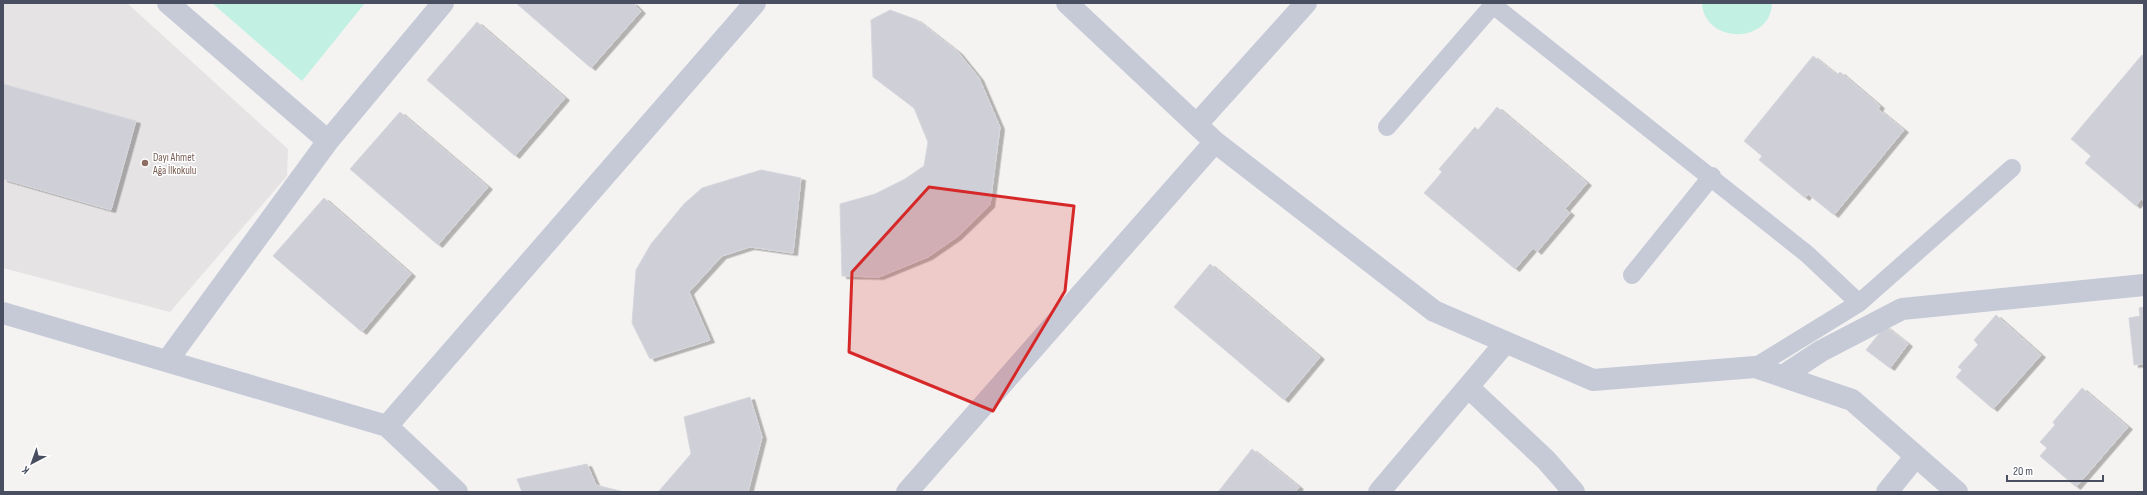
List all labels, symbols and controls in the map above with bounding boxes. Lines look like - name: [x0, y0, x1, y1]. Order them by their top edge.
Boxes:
- place label: Dayı Ahmet Ağa İlkokulu: [152, 151, 197, 177]
- marker: Dayı Ahmet Ağa İlkokulu: [140, 158, 150, 168]
- north arrow: [12, 443, 52, 483]
- scale bar: [2007, 457, 2103, 483]
- text: K: [19, 463, 32, 477]
- text: 20 m: [2013, 464, 2033, 479]

